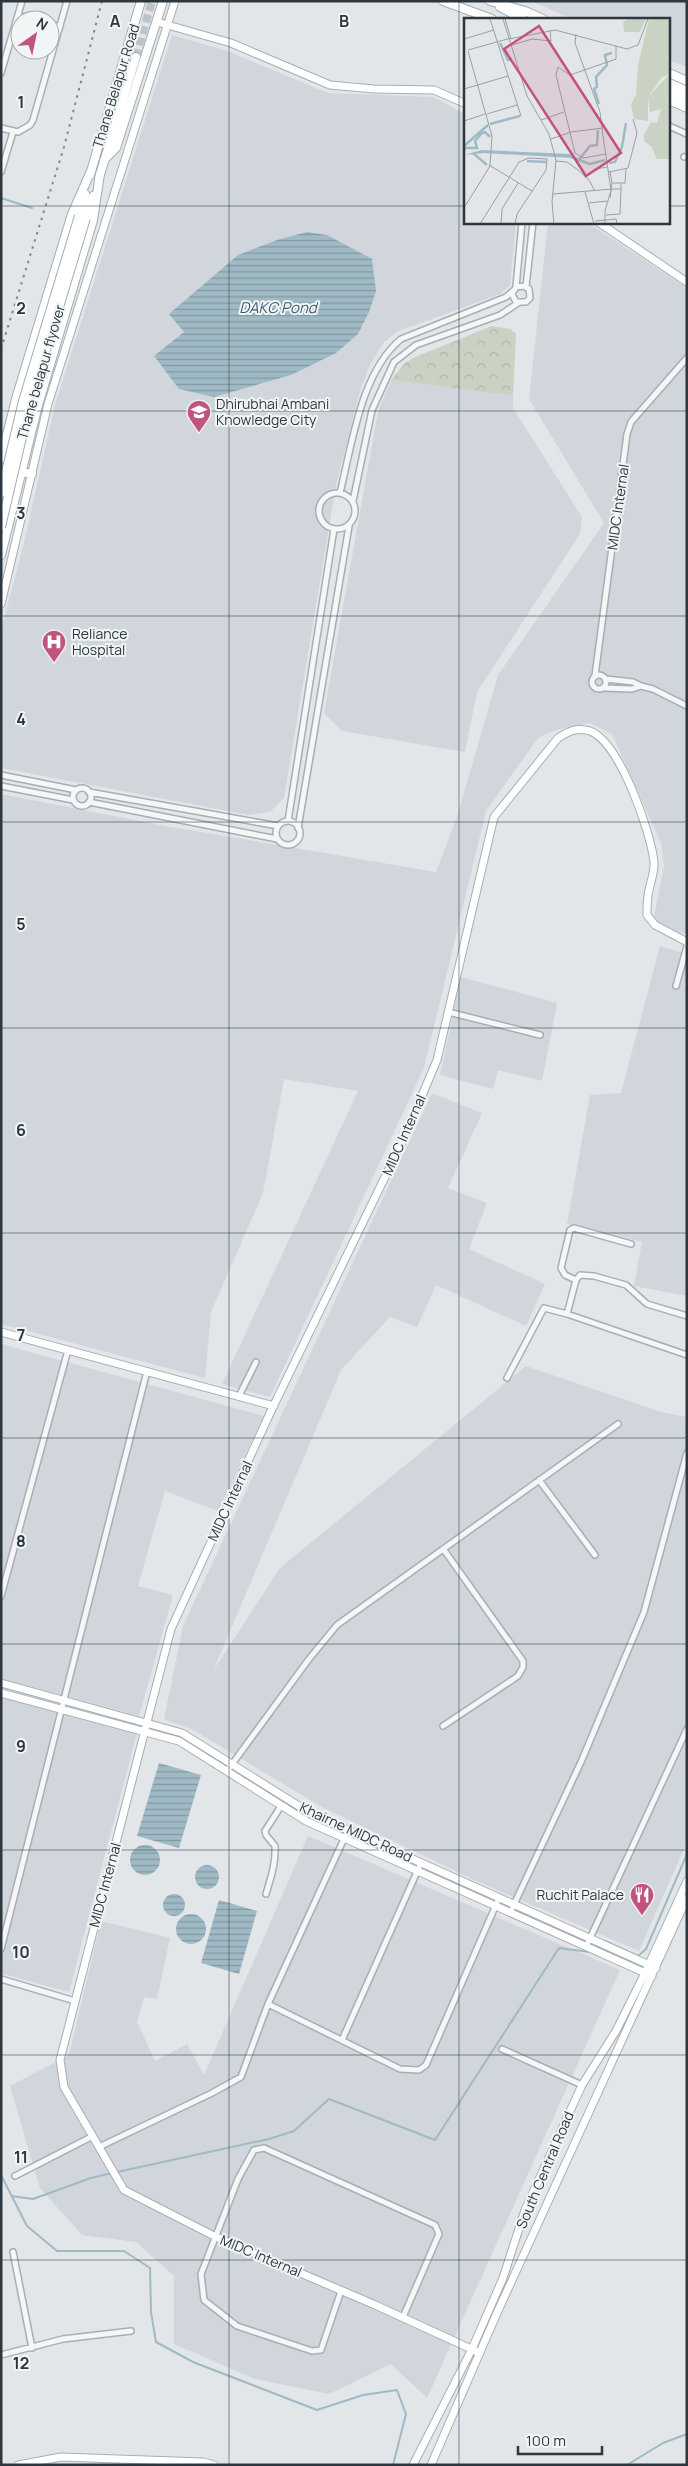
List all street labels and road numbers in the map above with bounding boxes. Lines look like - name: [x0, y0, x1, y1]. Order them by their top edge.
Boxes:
- street label: Thane Belapur Road: [88, 21, 143, 150]
- street label: Thane belapur flyover: [12, 302, 69, 442]
- street label: MIDC Internal: [602, 463, 633, 551]
- street label: MIDC Internal: [377, 1091, 430, 1178]
- street label: MIDC Internal: [203, 1457, 256, 1544]
- street label: Khairne MIDC Road: [297, 1797, 416, 1866]
- street label: MIDC Internal: [84, 1841, 125, 1929]
- street label: South Central Road: [511, 2108, 578, 2231]
- street label: MIDC Internal: [218, 2230, 305, 2281]

